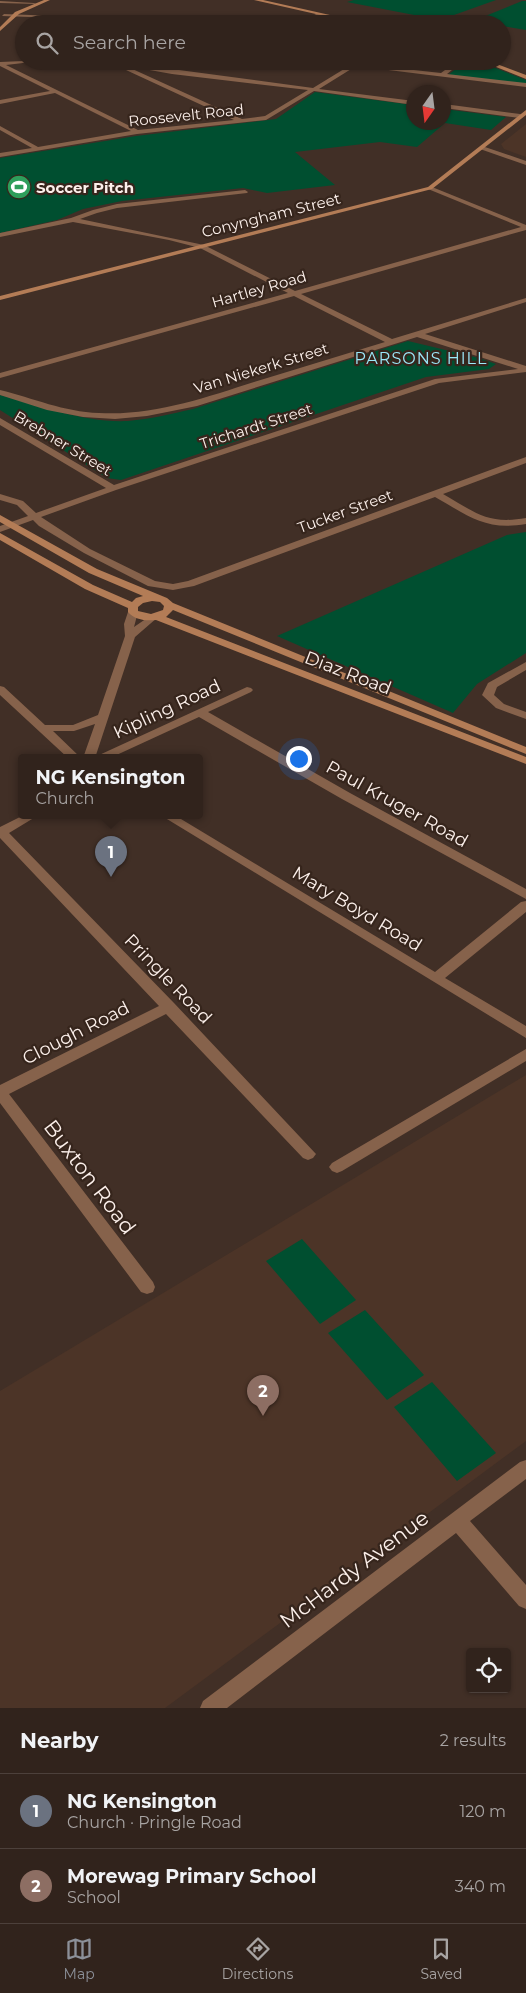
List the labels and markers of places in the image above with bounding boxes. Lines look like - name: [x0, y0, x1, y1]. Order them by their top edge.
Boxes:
- sports icon: Soccer Pitch: [6, 174, 32, 200]
- place label: Soccer Pitch: [36, 178, 134, 197]
- pin: 1: [95, 836, 127, 877]
- pin: 2: [247, 1375, 279, 1416]

